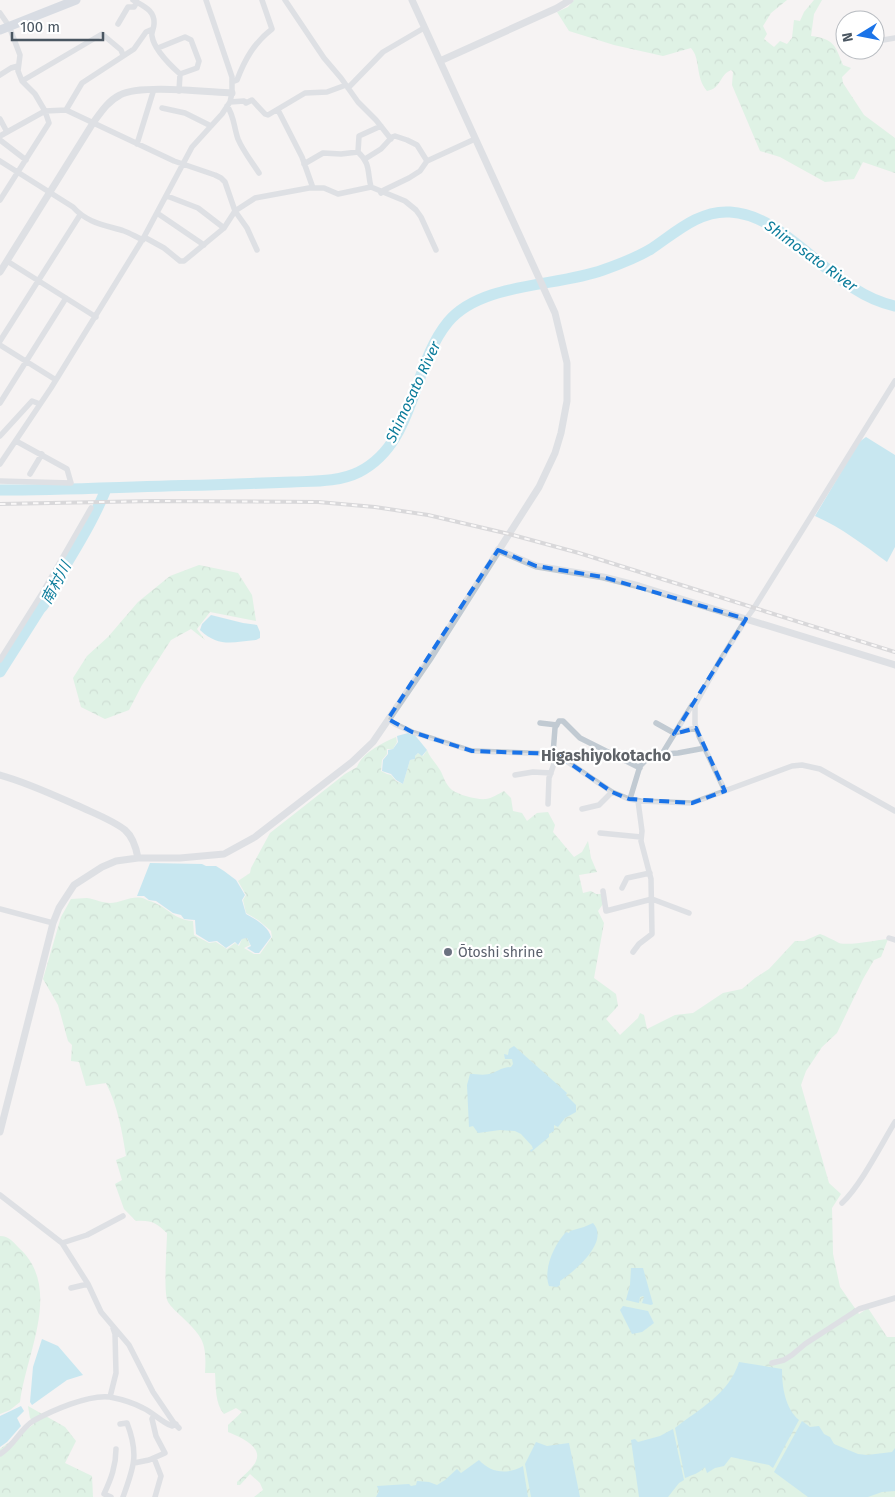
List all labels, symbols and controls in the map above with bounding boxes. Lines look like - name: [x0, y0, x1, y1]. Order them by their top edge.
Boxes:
- scale bar: [12, 10, 104, 42]
- north arrow: [835, 10, 885, 60]
- text: 100 m: [20, 18, 60, 36]
- text: N: [839, 31, 857, 43]
- water label: Shimosato River: [761, 216, 862, 296]
- water label: Shimosato River: [381, 338, 445, 446]
- water label: 南村川: [37, 557, 75, 607]
- district label: Higashiyokotacho: [541, 746, 671, 765]
- place label: Ōtoshi shrine: [458, 944, 543, 961]
- marker: Ōtoshi shrine: [442, 946, 454, 958]

